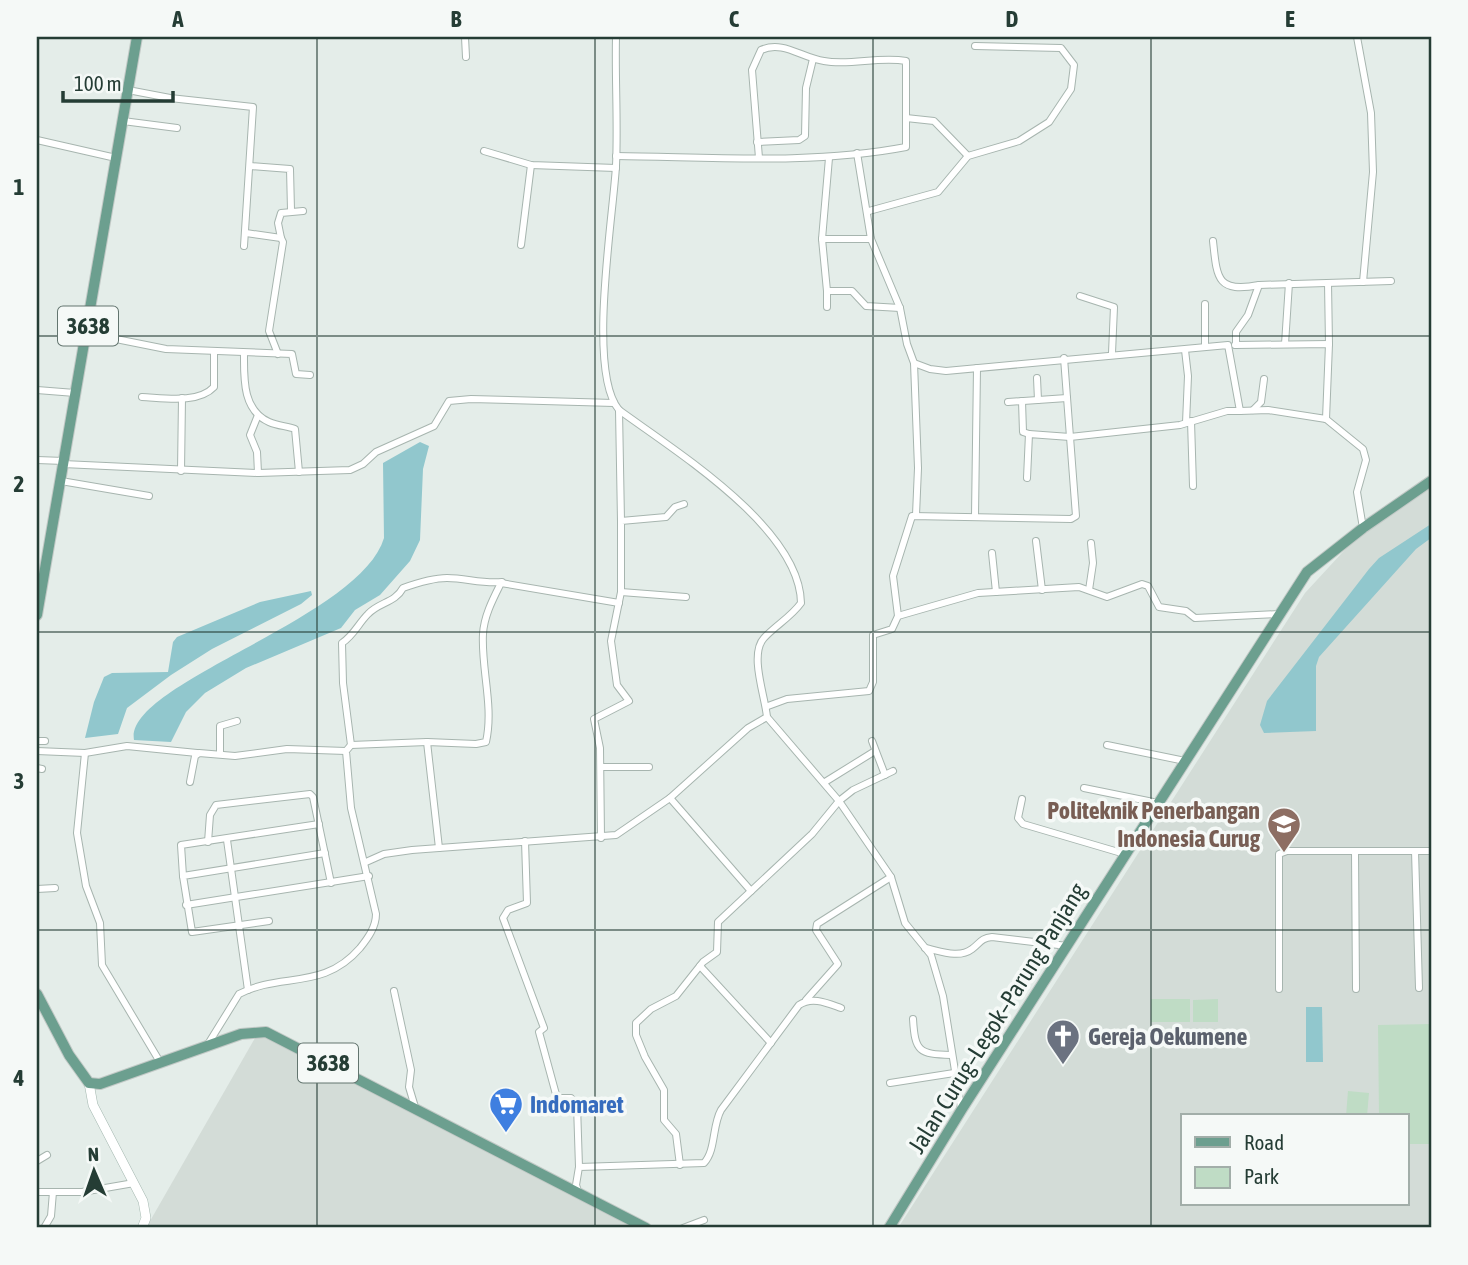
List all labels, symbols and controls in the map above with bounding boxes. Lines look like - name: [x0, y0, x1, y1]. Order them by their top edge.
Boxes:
- text: A: [171, 6, 184, 32]
- text: B: [451, 6, 462, 32]
- text: C: [729, 6, 740, 32]
- text: D: [1006, 6, 1019, 32]
- text: E: [1285, 6, 1295, 32]
- scale bar: [63, 60, 173, 104]
- text: 100 m: [74, 71, 122, 95]
- text: 1: [14, 174, 25, 200]
- road number: 3638: [58, 306, 118, 346]
- text: 2: [14, 471, 24, 497]
- text: 3: [14, 768, 24, 794]
- place label: Politeknik Penerbangan Indonesia Curug: [1047, 797, 1261, 852]
- school or university icon: Politeknik Penerbangan Indonesia Curug: [1265, 805, 1303, 854]
- street label: Jalan Curug–Legok–Parung Panjang: [903, 878, 1092, 1158]
- church icon: Gereja Oekumene: [1044, 1017, 1082, 1066]
- place label: Gereja Oekumene: [1088, 1023, 1247, 1050]
- road number: 3638: [298, 1044, 358, 1082]
- text: 4: [13, 1065, 25, 1091]
- supermarket icon: Indomaret: [487, 1085, 525, 1134]
- place label: Indomaret: [530, 1091, 624, 1118]
- legend: [1181, 1114, 1408, 1206]
- text: Road: [1244, 1130, 1284, 1154]
- north arrow: [60, 1136, 130, 1206]
- text: N: [87, 1143, 99, 1165]
- text: Park: [1244, 1164, 1279, 1188]

